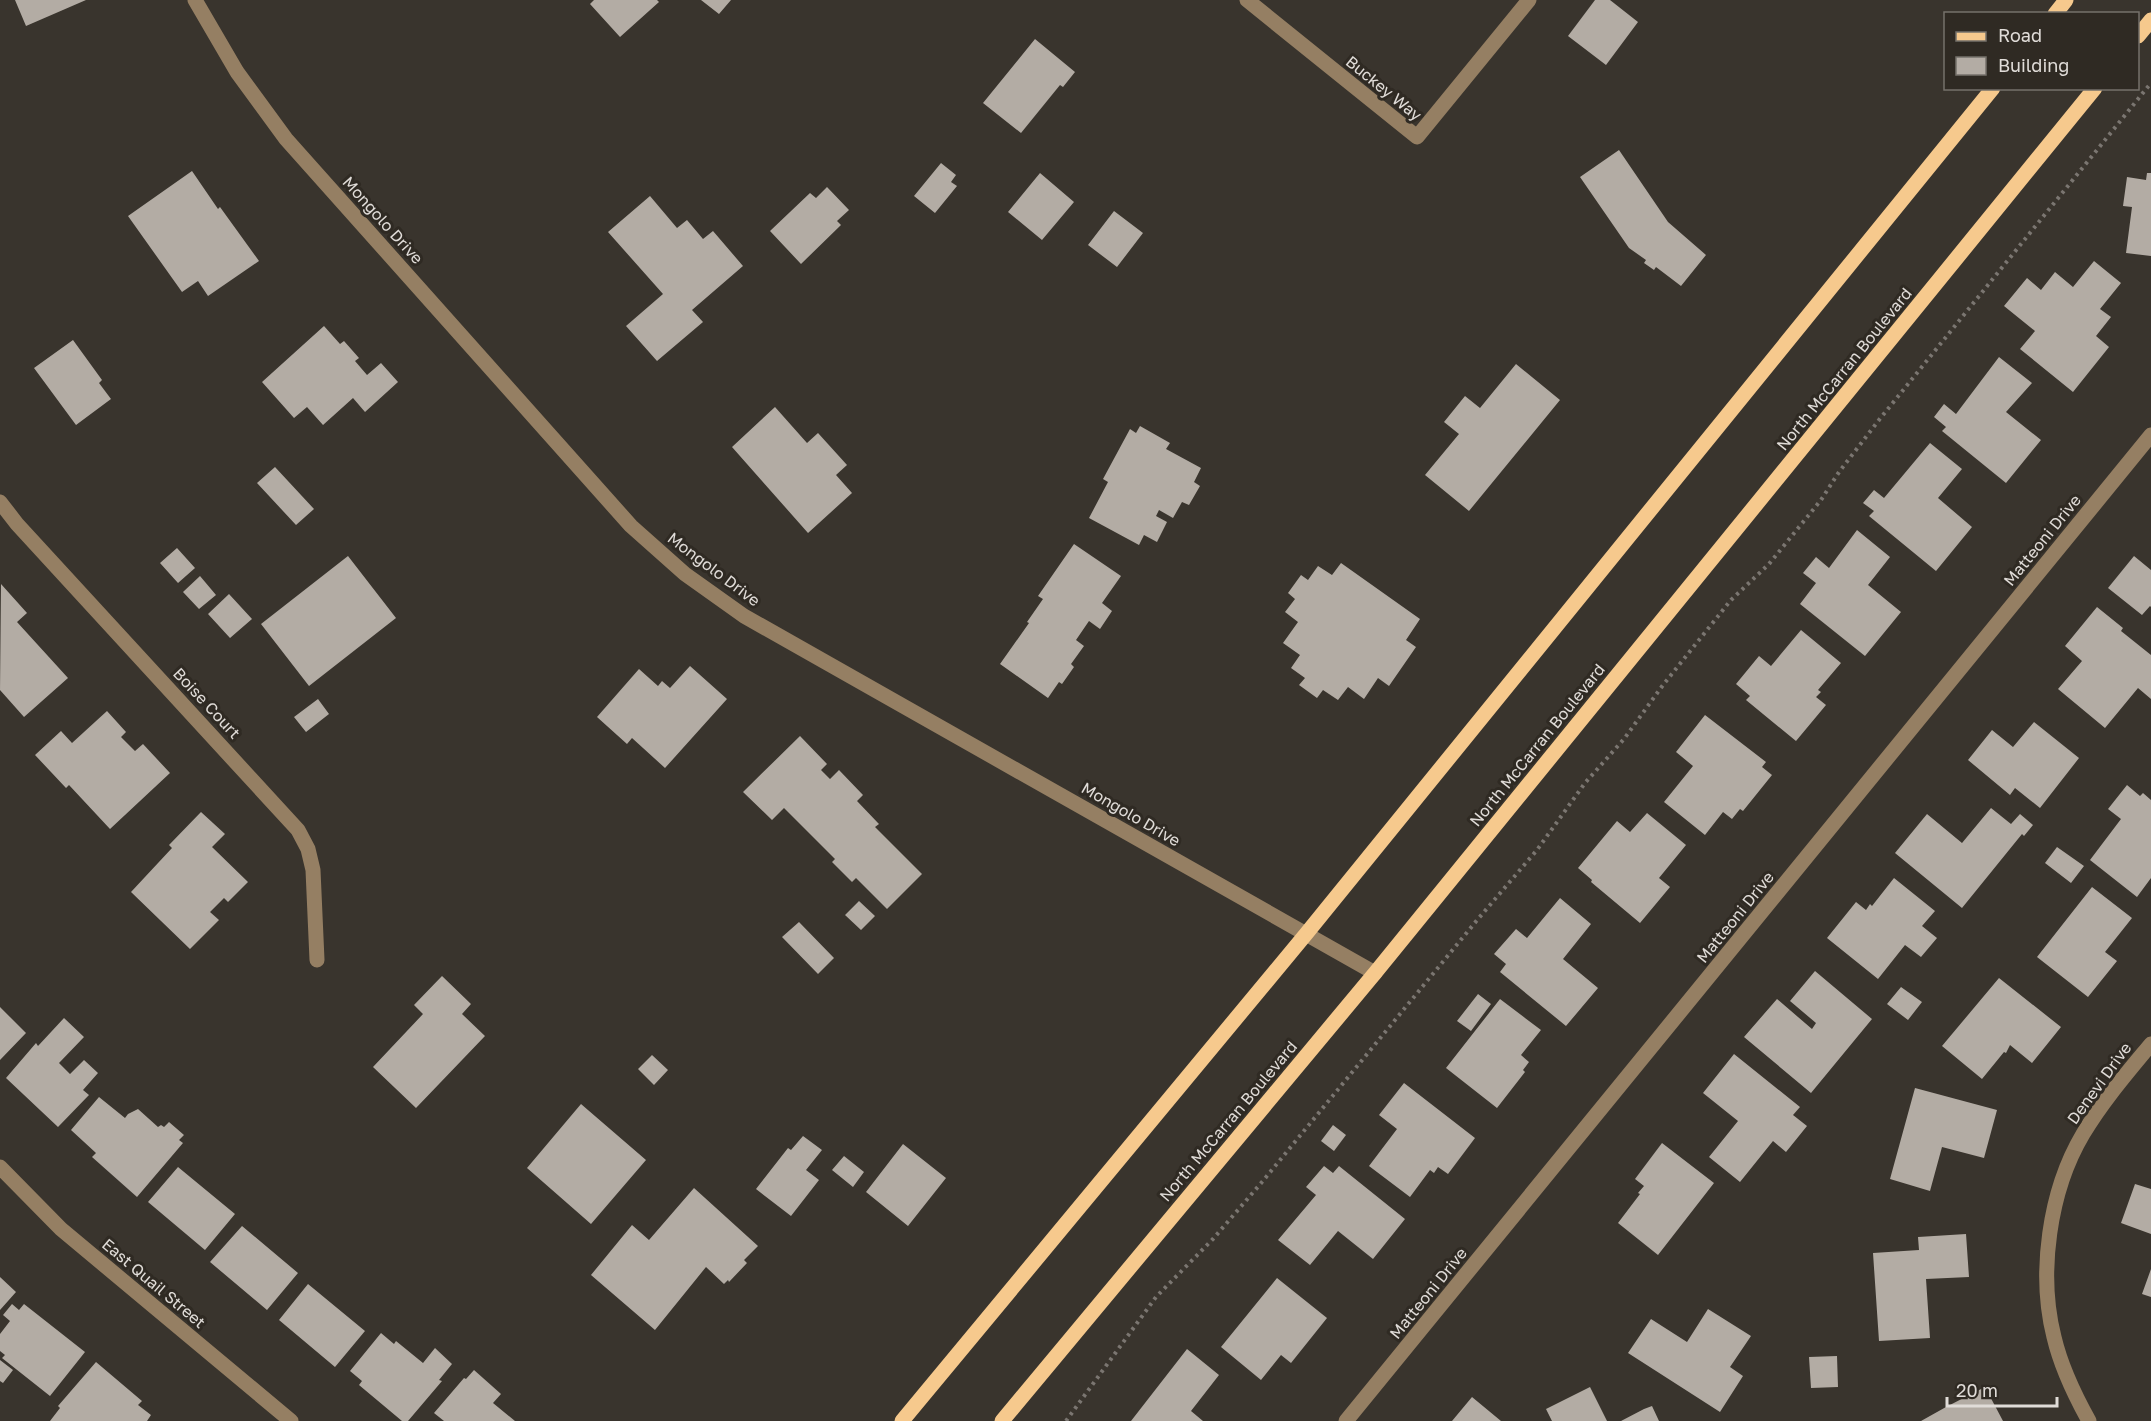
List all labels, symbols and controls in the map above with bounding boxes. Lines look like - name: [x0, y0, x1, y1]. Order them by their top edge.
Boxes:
- legend: [1944, 12, 2139, 90]
- text: Road: [1998, 24, 2042, 46]
- street label: Buckey Way: [1342, 51, 1426, 125]
- text: Building: [1998, 54, 2069, 76]
- street label: Mongolo Drive: [338, 172, 428, 268]
- street label: North McCarran Boulevard: [1772, 284, 1916, 454]
- street label: Matteoni Drive: [1999, 490, 2085, 590]
- street label: Mongolo Drive: [664, 528, 764, 610]
- street label: North McCarran Boulevard: [1465, 660, 1609, 830]
- street label: Boise Court: [169, 663, 245, 743]
- street label: Mongolo Drive: [1078, 778, 1184, 850]
- street label: Matteoni Drive: [1692, 867, 1778, 967]
- street label: North McCarran Boulevard: [1155, 1037, 1301, 1205]
- street label: Denevi Drive: [2063, 1038, 2135, 1128]
- street label: East Quail Street: [98, 1234, 210, 1332]
- street label: Matteoni Drive: [1385, 1243, 1471, 1343]
- scale bar: [1947, 1370, 2056, 1408]
- text: 20 m: [1956, 1379, 1998, 1401]

